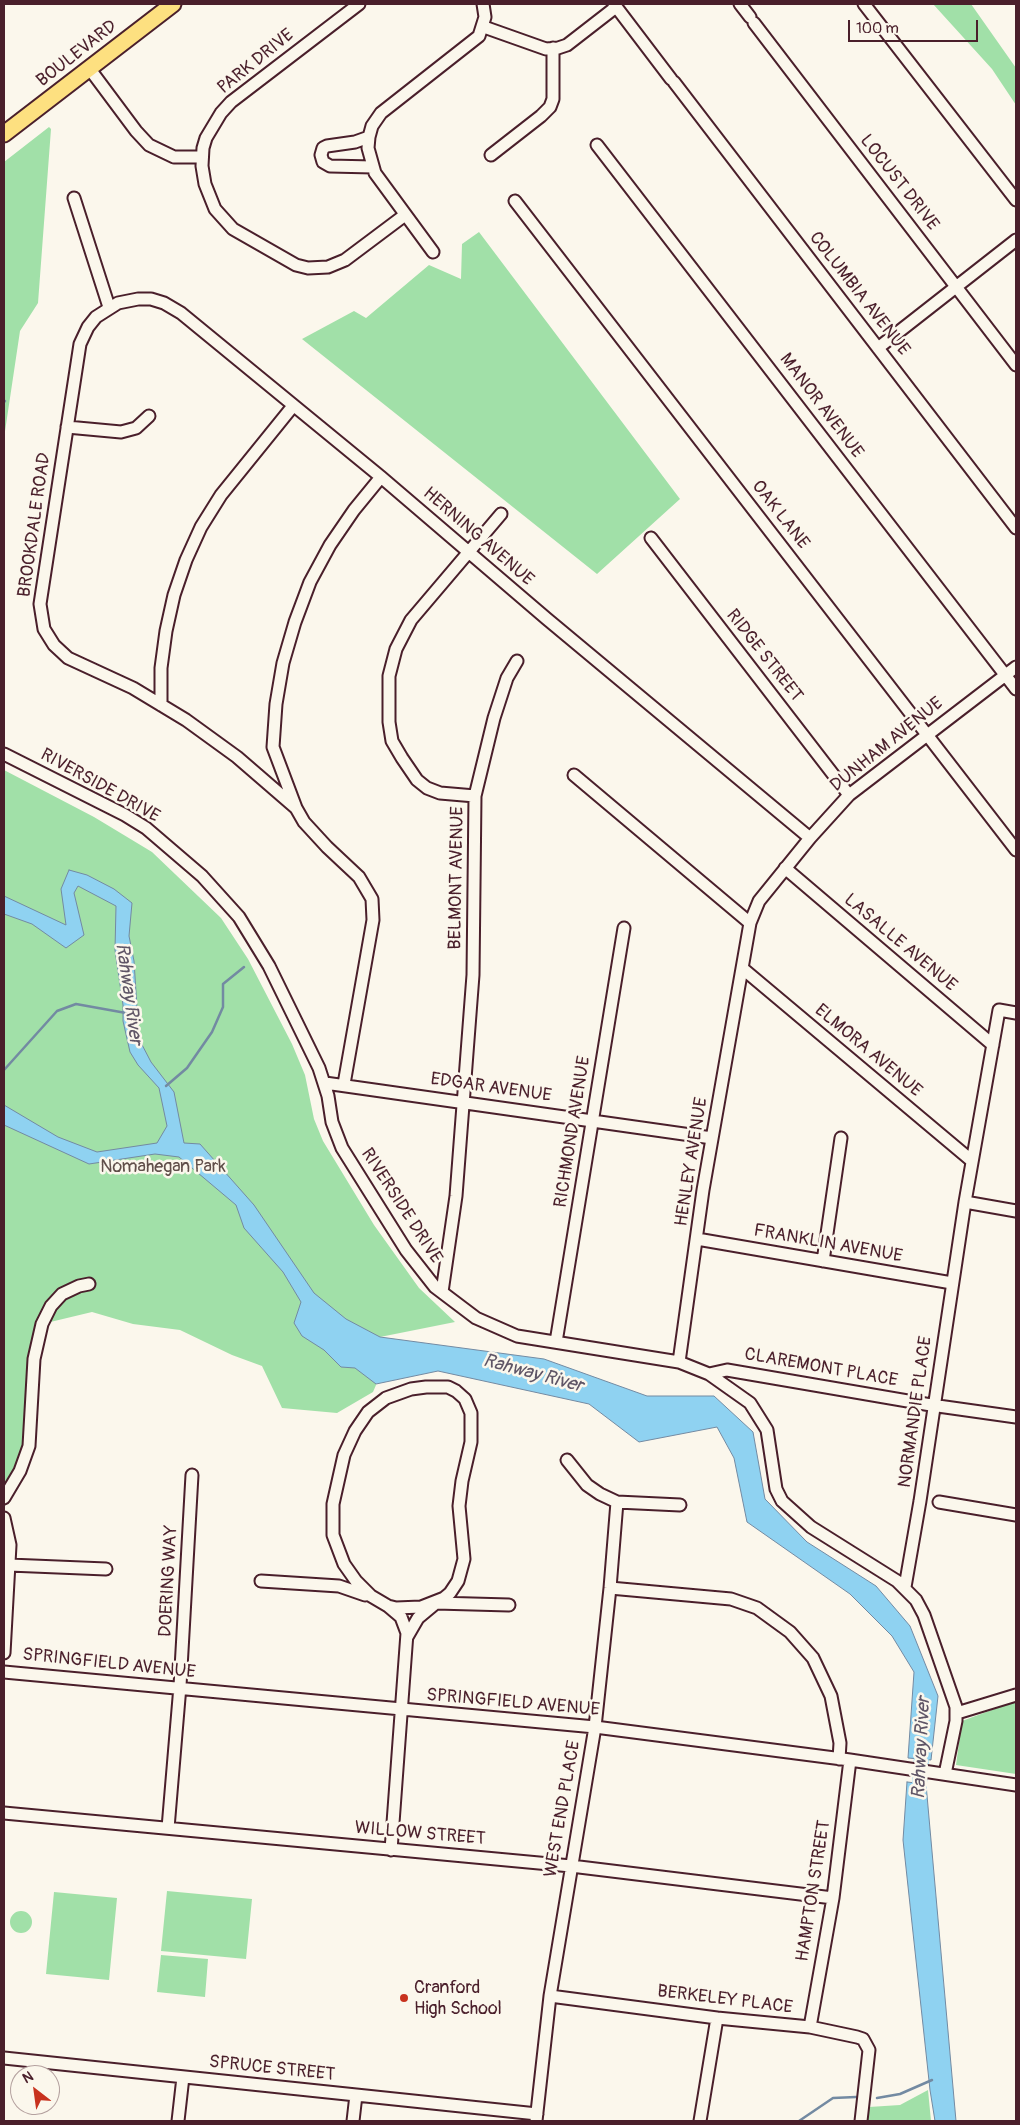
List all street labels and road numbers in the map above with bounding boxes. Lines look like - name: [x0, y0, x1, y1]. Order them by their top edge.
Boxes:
- street label: BOULEVARD: [33, 16, 121, 92]
- street label: PARK DRIVE: [214, 25, 298, 99]
- street label: LOCUST DRIVE: [855, 131, 943, 235]
- street label: COLUMBIA AVENUE: [804, 228, 914, 360]
- street label: MANOR AVENUE: [775, 349, 867, 463]
- street label: BROOKDALE ROAD: [14, 451, 56, 599]
- street label: OAK LANE: [746, 476, 814, 554]
- street label: HERNING AVENUE: [418, 483, 538, 591]
- street label: RIDGE STREET: [721, 605, 807, 707]
- street label: DUNHAM AVENUE: [826, 693, 948, 797]
- street label: RIVERSIDE DRIVE: [37, 744, 163, 828]
- street label: BELMONT AVENUE: [445, 806, 469, 950]
- street label: LASALLE AVENUE: [839, 889, 961, 997]
- street label: ELMORA AVENUE: [810, 1000, 926, 1102]
- street label: RICHMOND AVENUE: [550, 1055, 596, 1209]
- street label: EDGAR AVENUE: [429, 1069, 553, 1107]
- street label: HENLEY AVENUE: [671, 1096, 713, 1228]
- street label: RIVERSIDE DRIVE: [356, 1144, 446, 1268]
- street label: FRANKLIN AVENUE: [752, 1220, 904, 1268]
- street label: NORMANDIE PLACE: [895, 1335, 937, 1489]
- street label: CLAREMONT PLACE: [743, 1344, 899, 1392]
- street label: DOERING WAY: [155, 1525, 183, 1637]
- street label: SPRINGFIELD AVENUE: [21, 1644, 197, 1684]
- street label: SPRINGFIELD AVENUE: [425, 1685, 601, 1721]
- street label: WEST END PLACE: [540, 1739, 586, 1879]
- street label: WILLOW STREET: [354, 1818, 486, 1850]
- street label: HAMPTON STREET: [792, 1819, 836, 1963]
- street label: BERKELEY PLACE: [656, 1981, 794, 2019]
- street label: SPRUCE STREET: [208, 2052, 336, 2086]

